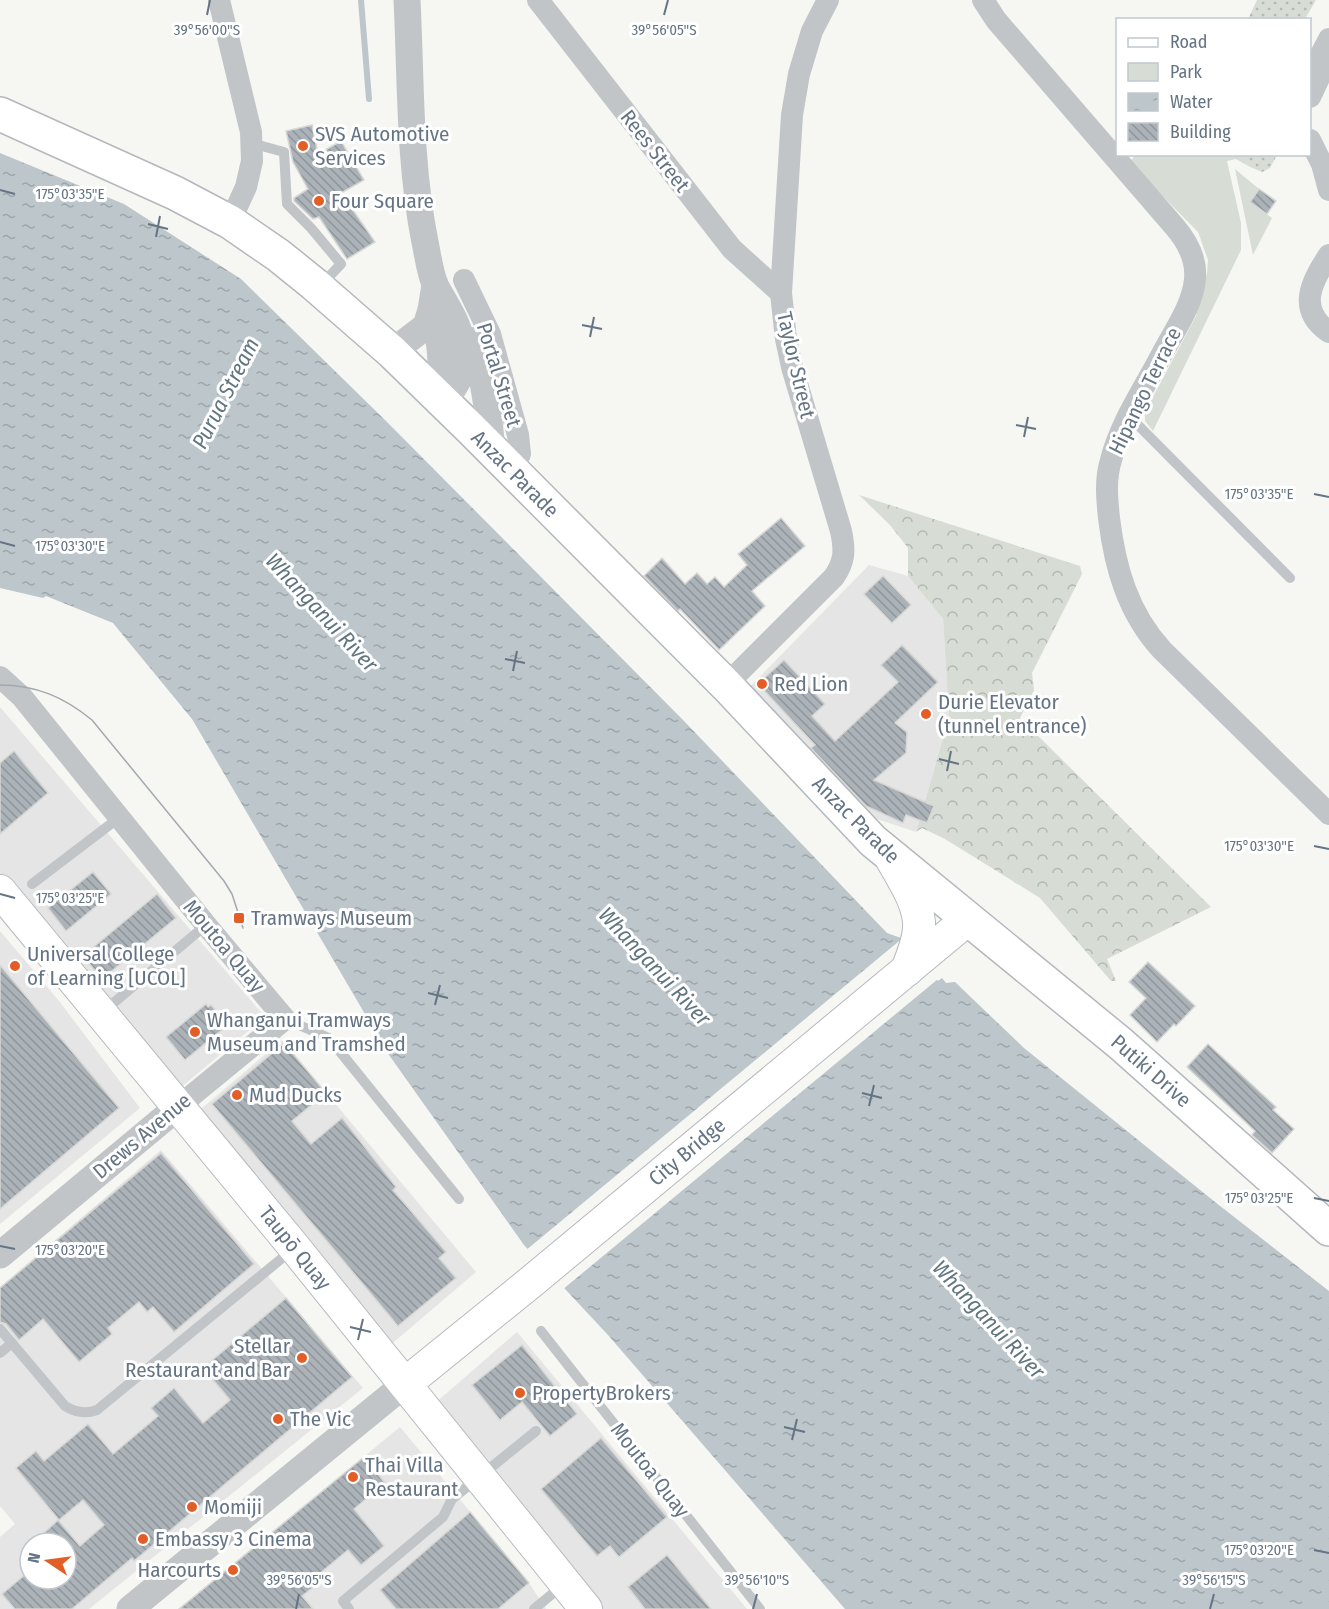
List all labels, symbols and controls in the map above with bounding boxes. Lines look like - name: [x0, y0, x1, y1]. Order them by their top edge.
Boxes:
- legend: [1116, 18, 1311, 156]
- text: 39°56'00"S: [174, 21, 240, 39]
- text: 39°56'05"S: [631, 21, 697, 39]
- text: Road: [1170, 31, 1207, 53]
- text: Park: [1170, 61, 1203, 83]
- text: Water: [1170, 91, 1213, 113]
- street label: Rees Street: [615, 105, 695, 197]
- place label: SVS Automotive Services: [315, 121, 449, 171]
- text: Building: [1170, 121, 1231, 143]
- marker: SVS Automotive Services: [296, 139, 310, 153]
- text: 175°03'35"E: [36, 185, 104, 203]
- place label: Four Square: [331, 188, 434, 214]
- marker: Four Square: [312, 194, 326, 208]
- street label: Taylor Street: [771, 309, 821, 421]
- street label: Portal Street: [471, 320, 527, 430]
- street label: Hipango Terrace: [1103, 323, 1187, 459]
- water label: Purua Stream: [186, 333, 265, 453]
- street label: Anzac Parade: [466, 425, 564, 523]
- text: 175°03'35"E: [1225, 485, 1293, 503]
- text: 175°03'30"E: [35, 537, 105, 555]
- water label: Whanganui River: [260, 547, 384, 678]
- place label: Red Lion: [774, 671, 848, 697]
- marker: Red Lion: [755, 677, 769, 691]
- place label: Durie Elevator (tunnel entrance): [938, 689, 1087, 739]
- marker: Durie Elevator (tunnel entrance): [919, 707, 933, 721]
- street label: Anzac Parade: [807, 771, 905, 869]
- text: 175°03'30"E: [1224, 837, 1294, 855]
- text: 175°03'25"E: [36, 889, 104, 907]
- street label: Moutoa Quay: [178, 894, 271, 998]
- water label: Whanganui River: [593, 901, 717, 1032]
- place label: Tramways Museum: [251, 905, 412, 931]
- marker: Tramways Museum: [232, 911, 246, 925]
- place label: Universal College of Learning [UCOL]: [27, 941, 186, 991]
- marker: Universal College of Learning [UCOL]: [8, 959, 22, 973]
- place label: Whanganui Tramways Museum and Tramshed: [207, 1007, 406, 1057]
- marker: Whanganui Tramways Museum and Tramshed: [188, 1025, 202, 1039]
- street label: Putiki Drive: [1105, 1029, 1197, 1113]
- place label: Mud Ducks: [249, 1082, 342, 1108]
- street label: Drews Avenue: [88, 1087, 196, 1185]
- marker: Mud Ducks: [230, 1088, 244, 1102]
- street label: City Bridge: [643, 1112, 731, 1192]
- text: 175°03'25"E: [1225, 1189, 1293, 1207]
- street label: Taupō Quay: [253, 1201, 337, 1296]
- text: 175°03'20"E: [35, 1241, 105, 1259]
- water label: Whanganui River: [927, 1254, 1051, 1385]
- place label: Stellar Restaurant and Bar: [125, 1333, 291, 1383]
- marker: Stellar Restaurant and Bar: [295, 1351, 309, 1365]
- place label: PropertyBrokers: [532, 1380, 671, 1406]
- marker: PropertyBrokers: [513, 1386, 527, 1400]
- place label: The Vic: [290, 1406, 351, 1432]
- marker: The Vic: [271, 1412, 285, 1426]
- street label: Moutoa Quay: [605, 1417, 695, 1523]
- place label: Thai Villa Restaurant: [365, 1452, 458, 1502]
- marker: Thai Villa Restaurant: [346, 1470, 360, 1484]
- place label: Momiji: [204, 1494, 262, 1520]
- marker: Momiji: [185, 1500, 199, 1514]
- place label: Embassy 3 Cinema: [155, 1526, 312, 1552]
- north arrow: [18, 1531, 78, 1591]
- marker: Embassy 3 Cinema: [136, 1532, 150, 1546]
- text: 175°03'20"E: [1224, 1541, 1294, 1559]
- text: N: [24, 1551, 44, 1565]
- place label: Harcourts: [137, 1557, 221, 1583]
- marker: Harcourts: [226, 1563, 240, 1577]
- text: 39°56'05"S: [266, 1571, 332, 1589]
- text: 39°56'10"S: [725, 1571, 789, 1589]
- text: 39°56'15"S: [1182, 1571, 1246, 1589]

